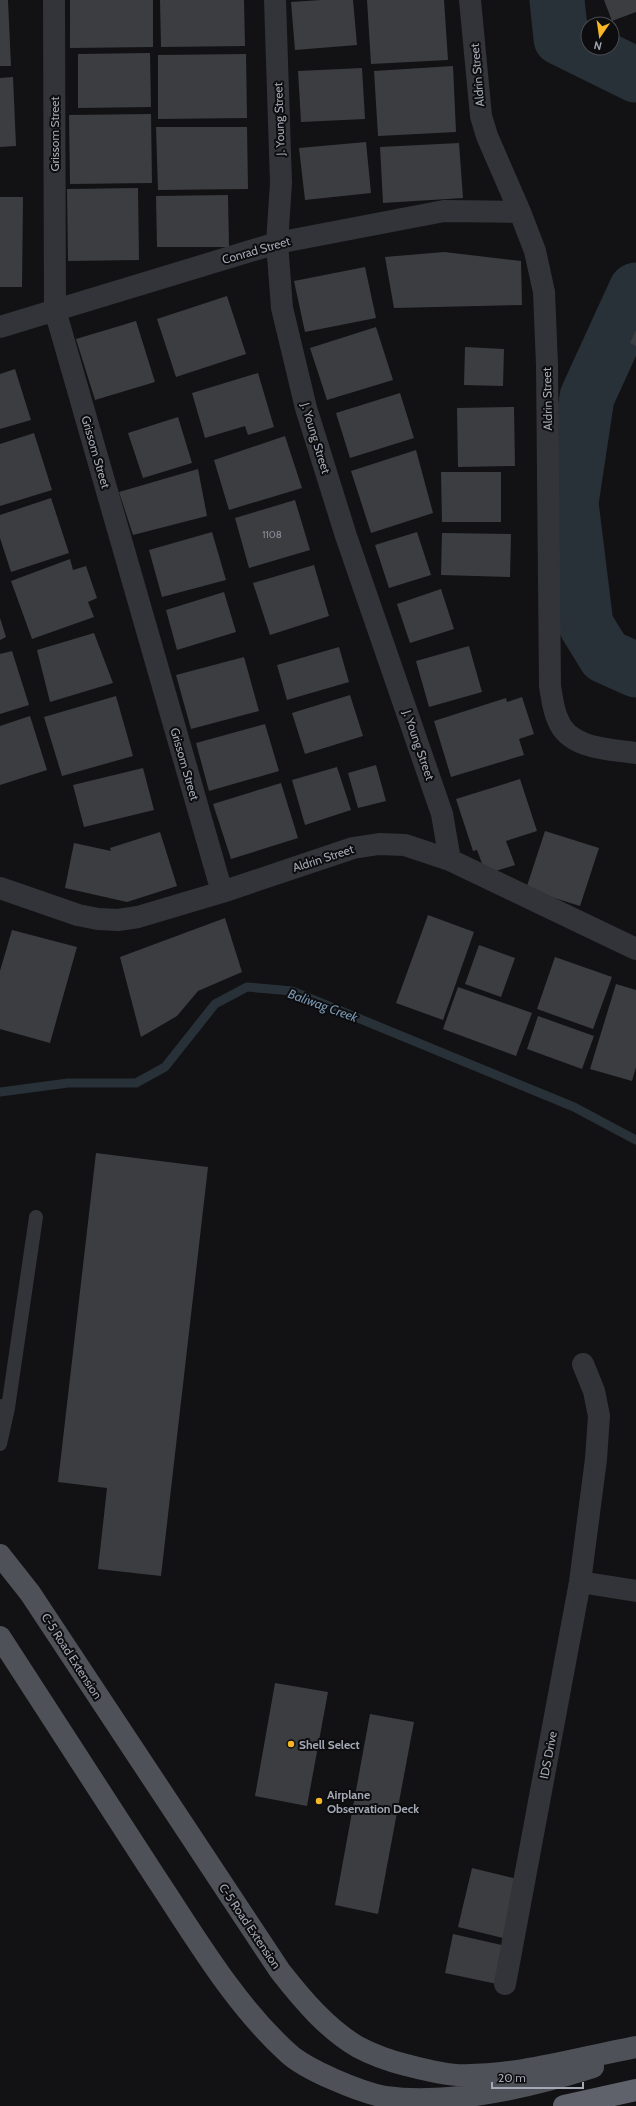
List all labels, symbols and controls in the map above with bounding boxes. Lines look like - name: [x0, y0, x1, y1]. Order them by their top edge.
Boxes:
- north arrow: [580, 16, 620, 56]
- text: N: [592, 38, 603, 53]
- street label: Aldrin Street: [467, 43, 487, 107]
- street label: J. Young Street: [270, 82, 288, 157]
- street label: Grissom Street: [47, 97, 62, 171]
- street label: Conrad Street: [220, 233, 292, 267]
- street label: Aldrin Street: [539, 367, 555, 431]
- street label: J. Young Street: [298, 400, 334, 475]
- street label: Grissom Street: [78, 414, 114, 490]
- house number: 1108: [262, 528, 282, 541]
- street label: J. Young Street: [400, 707, 438, 782]
- street label: Grissom Street: [167, 726, 203, 802]
- street label: Aldrin Street: [291, 841, 355, 875]
- water label: Baliwag Creek: [286, 985, 360, 1025]
- street label: C-5 Road Extension: [39, 1610, 106, 1702]
- street label: IDS Drive: [536, 1730, 560, 1780]
- place label: Shell Select: [299, 1737, 360, 1752]
- marker: Shell Select: [286, 1739, 296, 1749]
- place label: Airplane Observation Deck: [327, 1787, 419, 1816]
- marker: Airplane Observation Deck: [314, 1796, 324, 1806]
- street label: C-5 Road Extension: [216, 1880, 284, 1972]
- scale bar: [492, 2064, 583, 2090]
- text: 20 m: [498, 2070, 526, 2085]

